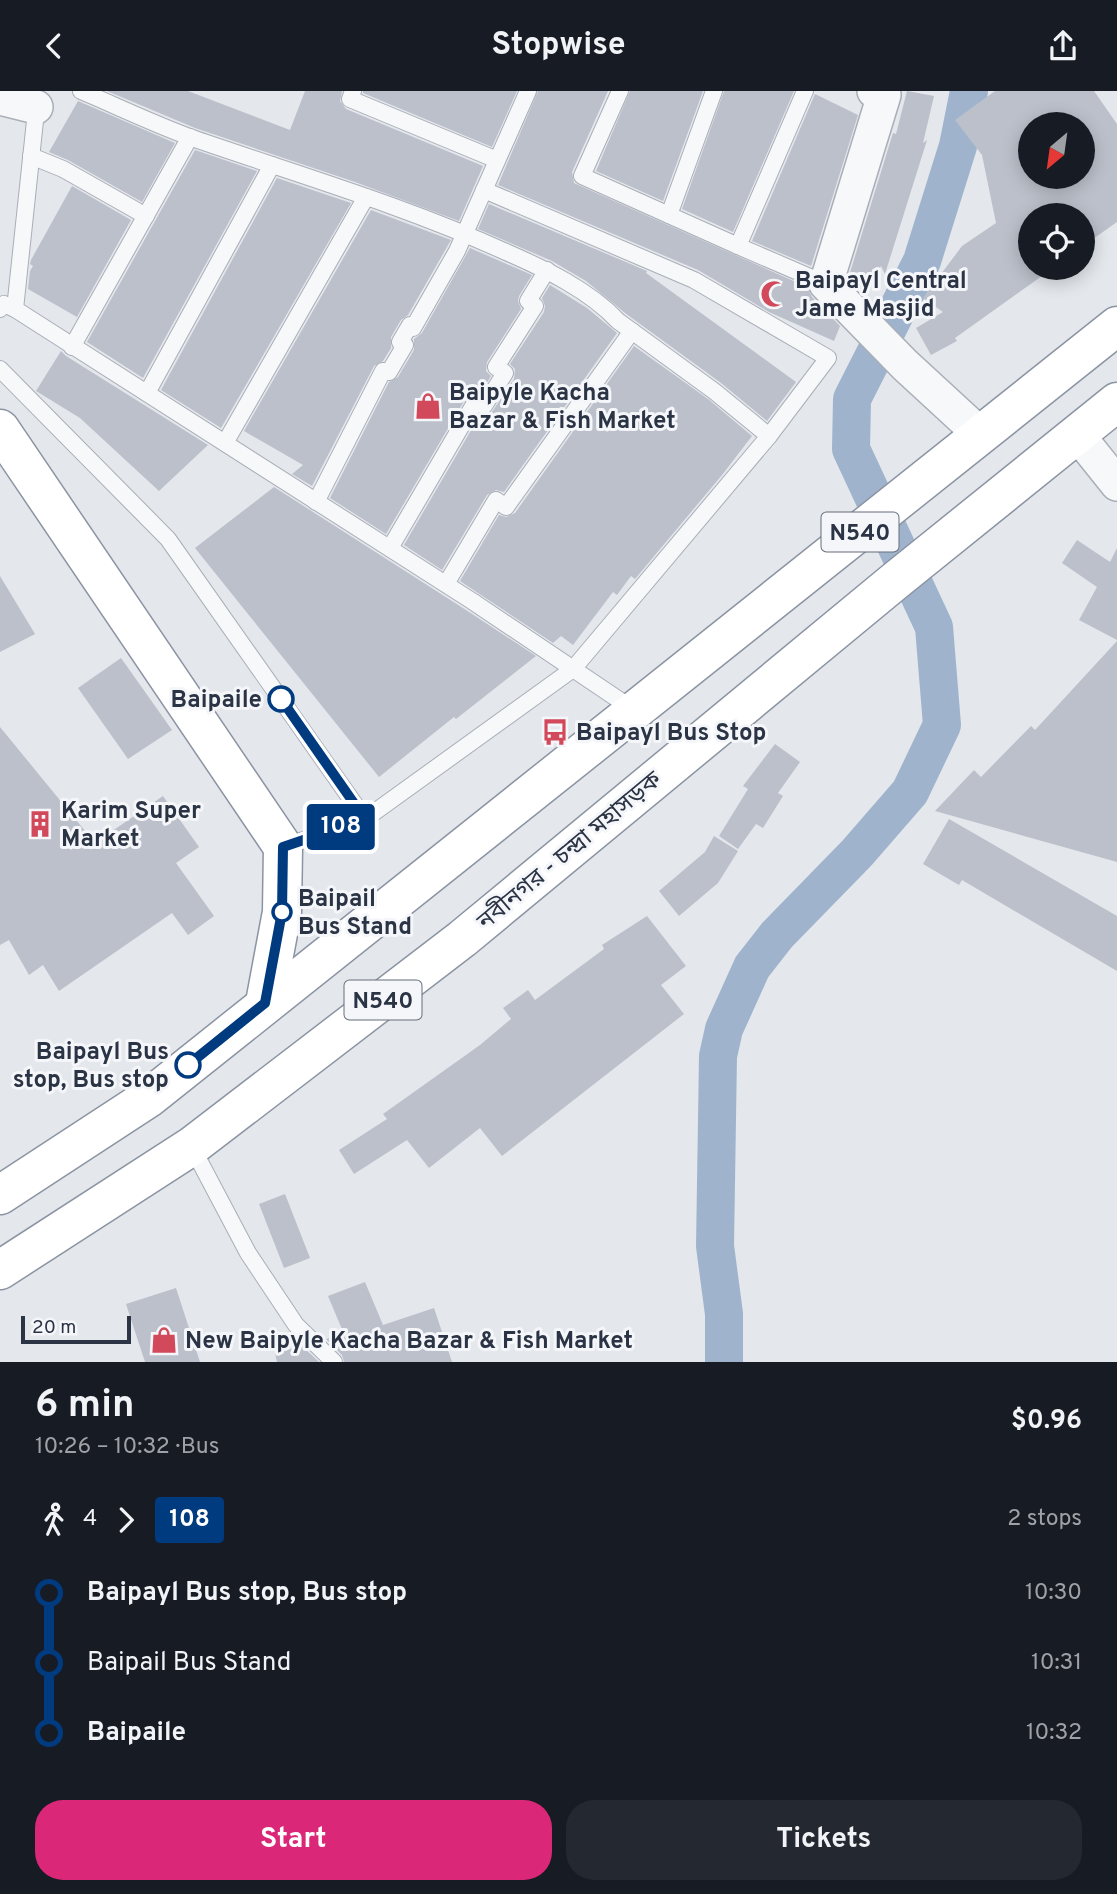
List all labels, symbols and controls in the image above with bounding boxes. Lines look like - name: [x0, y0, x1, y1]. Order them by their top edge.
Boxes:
- text: Stopwise: [491, 26, 626, 66]
- icon: back: [35, 27, 73, 65]
- icon: share: [1044, 27, 1082, 65]
- north arrow: [1018, 112, 1096, 189]
- map controls: [1018, 112, 1095, 280]
- button: locate: [1018, 203, 1095, 280]
- place label: Baipayl Central Jame Masjid: [795, 267, 967, 325]
- mosque icon: Baipayl Central Jame Masjid: [759, 279, 789, 309]
- place label: Baipyle Kacha Bazar & Fish Market: [449, 379, 676, 437]
- shop icon: Baipyle Kacha Bazar & Fish Market: [413, 391, 443, 421]
- road number: N540: [822, 513, 898, 552]
- place label: Baipaile: [171, 686, 262, 716]
- marker: Baipaile: [268, 686, 294, 712]
- bus stop icon: Baipayl Bus Stop: [540, 717, 570, 747]
- place label: Baipayl Bus Stop: [576, 719, 766, 749]
- street label: নবীনগর - চন্দ্রা মহাসড়ক: [471, 765, 669, 938]
- place label: Karim Super Market: [61, 797, 201, 855]
- line badge: 108: [301, 804, 381, 850]
- building icon: Karim Super Market: [25, 809, 55, 839]
- text: 108: [321, 812, 361, 842]
- place label: Baipail Bus Stand: [298, 885, 412, 943]
- marker: Baipail Bus Stand: [272, 902, 292, 922]
- road number: N540: [344, 981, 422, 1019]
- place label: Baipayl Bus stop, Bus stop: [13, 1038, 169, 1096]
- marker: Baipayl Bus stop, Bus stop: [175, 1052, 201, 1078]
- scale bar: [21, 1313, 131, 1345]
- text: 20 m: [32, 1316, 76, 1340]
- shop icon: New Baipyle Kacha Bazar & Fish Market: [149, 1325, 179, 1355]
- place label: New Baipyle Kacha Bazar & Fish Market: [185, 1327, 633, 1357]
- text: 6 min: [35, 1382, 134, 1431]
- text: $0.96: [1011, 1405, 1082, 1438]
- text: 10:26 – 10:32 · Bus: [35, 1433, 219, 1462]
- icon: walk: [35, 1501, 73, 1539]
- icon: forward: [107, 1501, 145, 1539]
- text: 4: [83, 1505, 97, 1534]
- text: 108: [169, 1505, 210, 1535]
- text: 2 stops: [1007, 1505, 1082, 1534]
- text: Baipayl Bus stop, Bus stop: [87, 1577, 407, 1610]
- text: 10:30: [1025, 1579, 1082, 1608]
- text: Baipail Bus Stand: [87, 1647, 291, 1680]
- text: 10:31: [1031, 1649, 1082, 1678]
- text: Baipaile: [87, 1717, 186, 1750]
- text: 10:32: [1026, 1719, 1082, 1748]
- button: Start: [35, 1800, 552, 1880]
- button: Tickets: [566, 1800, 1082, 1880]

